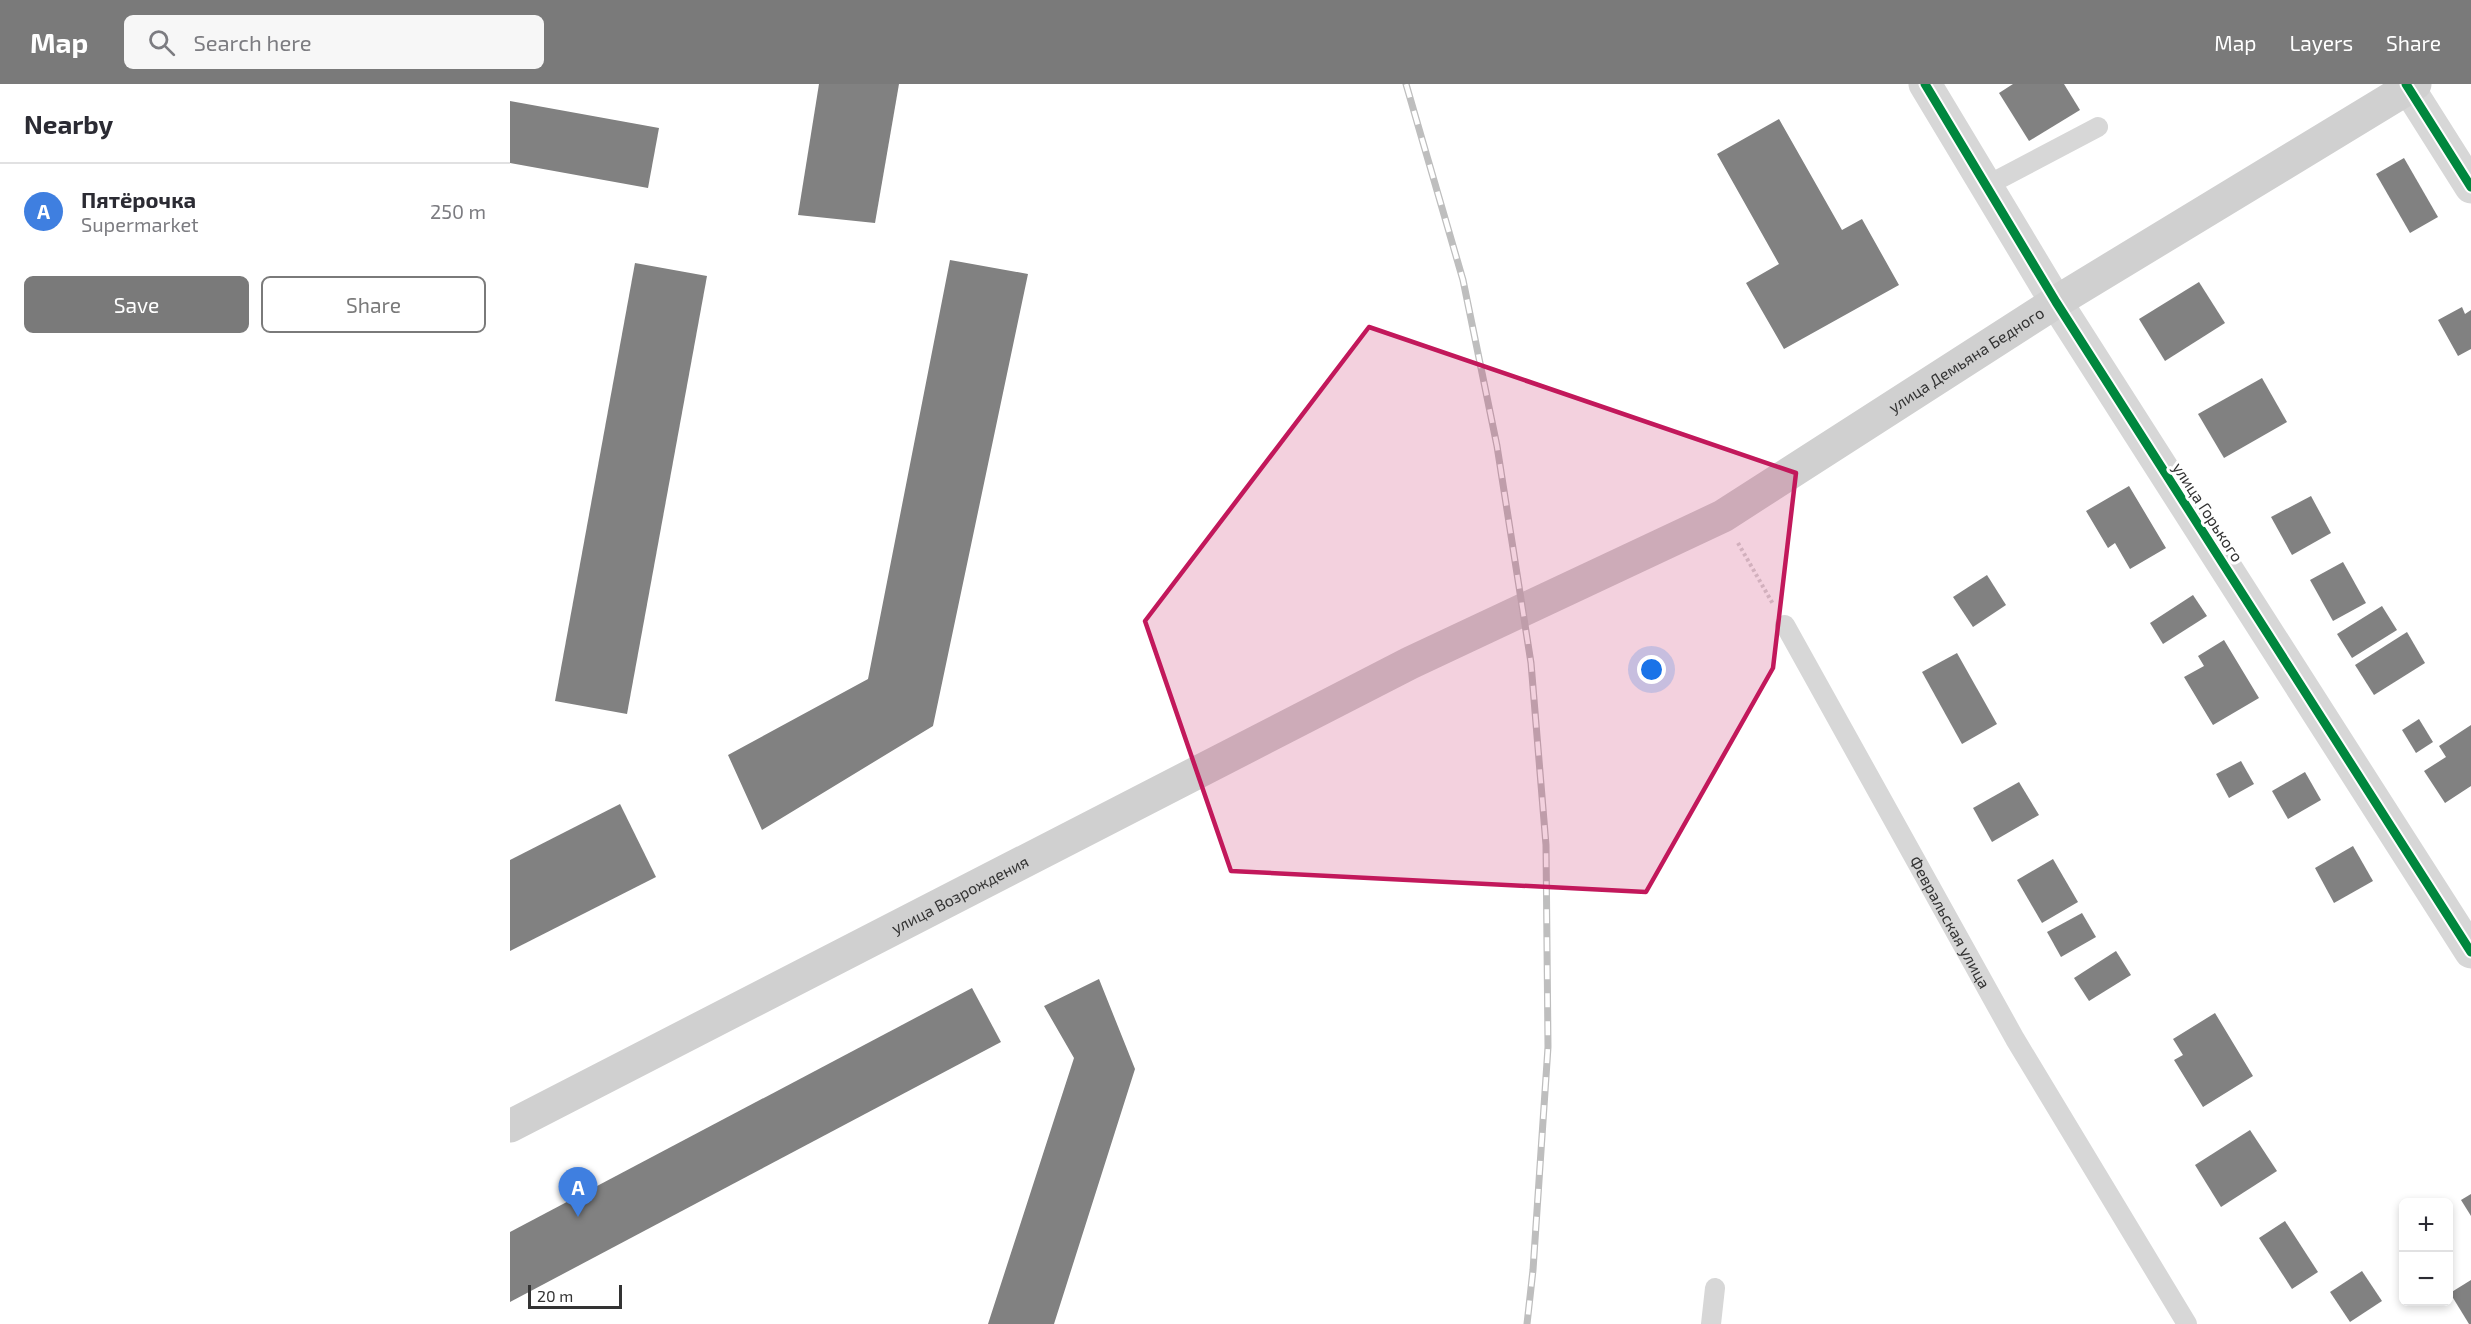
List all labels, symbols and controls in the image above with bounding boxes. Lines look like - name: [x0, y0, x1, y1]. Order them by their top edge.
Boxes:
- search box: [124, 15, 544, 69]
- text: Map: [30, 25, 88, 59]
- icon: search: [145, 26, 178, 59]
- text: Search here: [193, 29, 312, 55]
- text: Map: [2214, 30, 2256, 55]
- text: Layers: [2289, 30, 2353, 55]
- text: Share: [2386, 30, 2441, 55]
- text: Nearby: [24, 108, 113, 139]
- text: Пятёрочка: [81, 186, 196, 212]
- text: A: [37, 199, 50, 223]
- text: 250 m: [430, 199, 486, 223]
- text: Supermarket: [81, 212, 199, 236]
- button: Save: [24, 276, 249, 333]
- button: Share: [261, 276, 486, 333]
- street label: улица Демьяна Бедного: [1885, 302, 2047, 417]
- street label: улица Горького: [2168, 458, 2248, 566]
- your location: [1637, 655, 1666, 684]
- street label: улица Возрождения: [888, 851, 1031, 938]
- street label: Февральская улица: [1906, 852, 1995, 991]
- pin: A: [558, 1168, 598, 1217]
- map controls: [2399, 1198, 2453, 1306]
- button: +: [2399, 1198, 2453, 1252]
- button: −: [2399, 1252, 2453, 1306]
- scale bar: [528, 1282, 622, 1310]
- text: 20 m: [537, 1286, 573, 1305]

